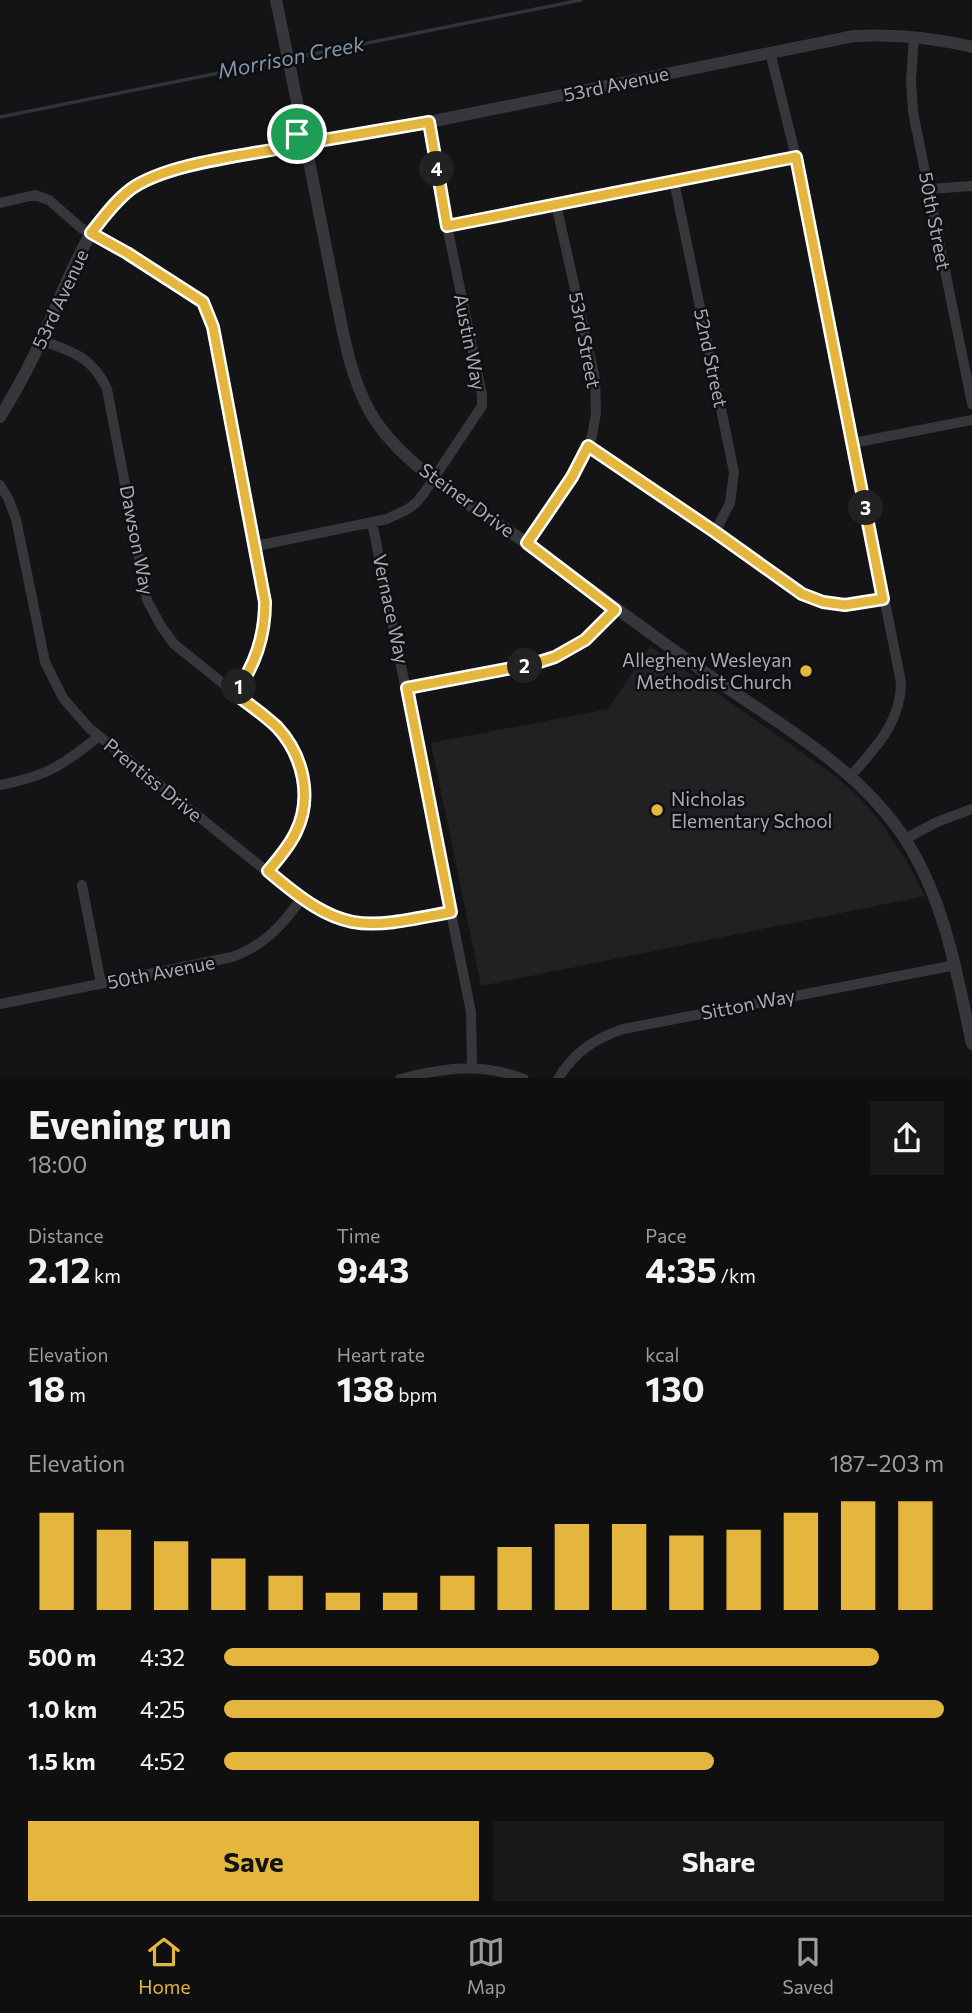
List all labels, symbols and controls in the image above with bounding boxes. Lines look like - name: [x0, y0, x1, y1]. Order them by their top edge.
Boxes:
- water label: Morrison Creek: [215, 30, 367, 83]
- street label: 53rd Avenue: [561, 61, 671, 106]
- pin: [267, 104, 327, 164]
- icon: arrive: [278, 115, 316, 153]
- pin: 4: [420, 152, 454, 186]
- text: 4: [431, 157, 442, 180]
- street label: 50th Street: [915, 170, 956, 272]
- street label: 53rd Avenue: [27, 245, 93, 352]
- street label: 53rd Street: [565, 290, 606, 390]
- street label: Austin Way: [450, 292, 491, 392]
- street label: 52nd Street: [690, 306, 733, 410]
- street label: Steiner Drive: [415, 458, 519, 542]
- street label: Dawson Way: [116, 483, 159, 597]
- pin: 3: [848, 490, 884, 526]
- text: 3: [860, 496, 871, 519]
- street label: Vernace Way: [369, 552, 414, 666]
- pin: 2: [508, 648, 542, 684]
- place label: Allegheny Wesleyan Methodist Church: [622, 648, 792, 693]
- text: 2: [519, 654, 530, 677]
- marker: Allegheny Wesleyan Methodist Church: [798, 663, 814, 679]
- pin: 1: [222, 670, 256, 704]
- text: 1: [234, 675, 243, 698]
- street label: Prentiss Drive: [100, 733, 207, 826]
- place label: Nicholas Elementary School: [671, 787, 832, 832]
- marker: Nicholas Elementary School: [649, 802, 665, 818]
- street label: 50th Avenue: [105, 950, 217, 993]
- street label: Sitton Way: [699, 983, 797, 1024]
- text: Evening run: [28, 1100, 232, 1147]
- button: share: [870, 1101, 944, 1175]
- text: 18:00: [28, 1150, 87, 1178]
- text: Distance: [28, 1224, 104, 1247]
- text: Time: [337, 1224, 380, 1247]
- text: Pace: [645, 1224, 687, 1247]
- text: 2.12: [28, 1247, 90, 1290]
- text: 9:43: [337, 1247, 409, 1290]
- text: 4:35: [645, 1247, 717, 1290]
- text: km: [90, 1264, 121, 1287]
- text: /km: [717, 1264, 756, 1287]
- text: Elevation: [28, 1343, 108, 1366]
- text: Heart rate: [337, 1343, 425, 1366]
- text: kcal: [645, 1343, 679, 1366]
- text: 18: [28, 1366, 66, 1409]
- text: 138: [337, 1366, 395, 1409]
- text: 130: [645, 1366, 705, 1409]
- text: m: [66, 1383, 86, 1406]
- text: bpm: [395, 1383, 437, 1406]
- text: Elevation: [28, 1449, 125, 1477]
- text: 187–203 m: [829, 1449, 944, 1477]
- text: 500 m: [28, 1643, 96, 1671]
- text: 4:32: [140, 1643, 185, 1671]
- text: 1.0 km: [28, 1695, 97, 1723]
- text: 4:25: [140, 1695, 185, 1723]
- text: 1.5 km: [28, 1747, 96, 1775]
- text: 4:52: [140, 1747, 185, 1775]
- button: Save: [28, 1821, 479, 1901]
- button: Share: [493, 1821, 944, 1901]
- tab: Home: [138, 1933, 190, 1998]
- tab: Map: [467, 1933, 506, 1998]
- tab: Saved: [782, 1933, 834, 1998]

